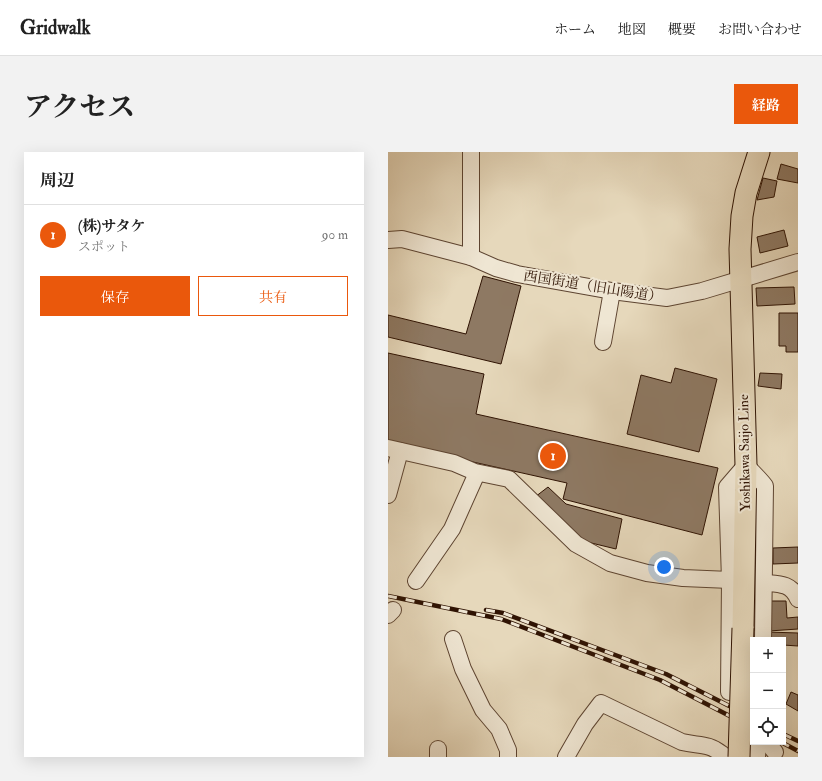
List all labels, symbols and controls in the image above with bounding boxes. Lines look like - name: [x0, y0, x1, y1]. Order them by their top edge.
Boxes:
- text: Gridwalk: [20, 16, 91, 40]
- text: ホーム: [554, 21, 596, 38]
- text: 地図: [618, 21, 646, 38]
- text: 概要: [668, 21, 696, 38]
- text: お問い合わせ: [718, 21, 802, 38]
- button: 経路: [734, 84, 798, 124]
- text: アクセス: [24, 90, 135, 125]
- text: 周辺: [40, 170, 74, 191]
- text: (株)サタケ: [78, 217, 145, 236]
- text: 1: [51, 227, 55, 243]
- text: 90 m: [322, 227, 348, 243]
- text: スポット: [78, 239, 130, 255]
- street label: 西国街道（旧山陽道）: [522, 267, 663, 306]
- button: 保存: [40, 276, 190, 316]
- button: 共有: [198, 276, 348, 316]
- street label: Yoshikawa Saijo Line: [735, 394, 754, 512]
- pin: 1: [540, 441, 566, 471]
- your location: [654, 557, 674, 577]
- map controls: [750, 637, 786, 745]
- button: +: [750, 637, 786, 673]
- button: −: [750, 673, 786, 709]
- button: locate: [750, 709, 786, 745]

